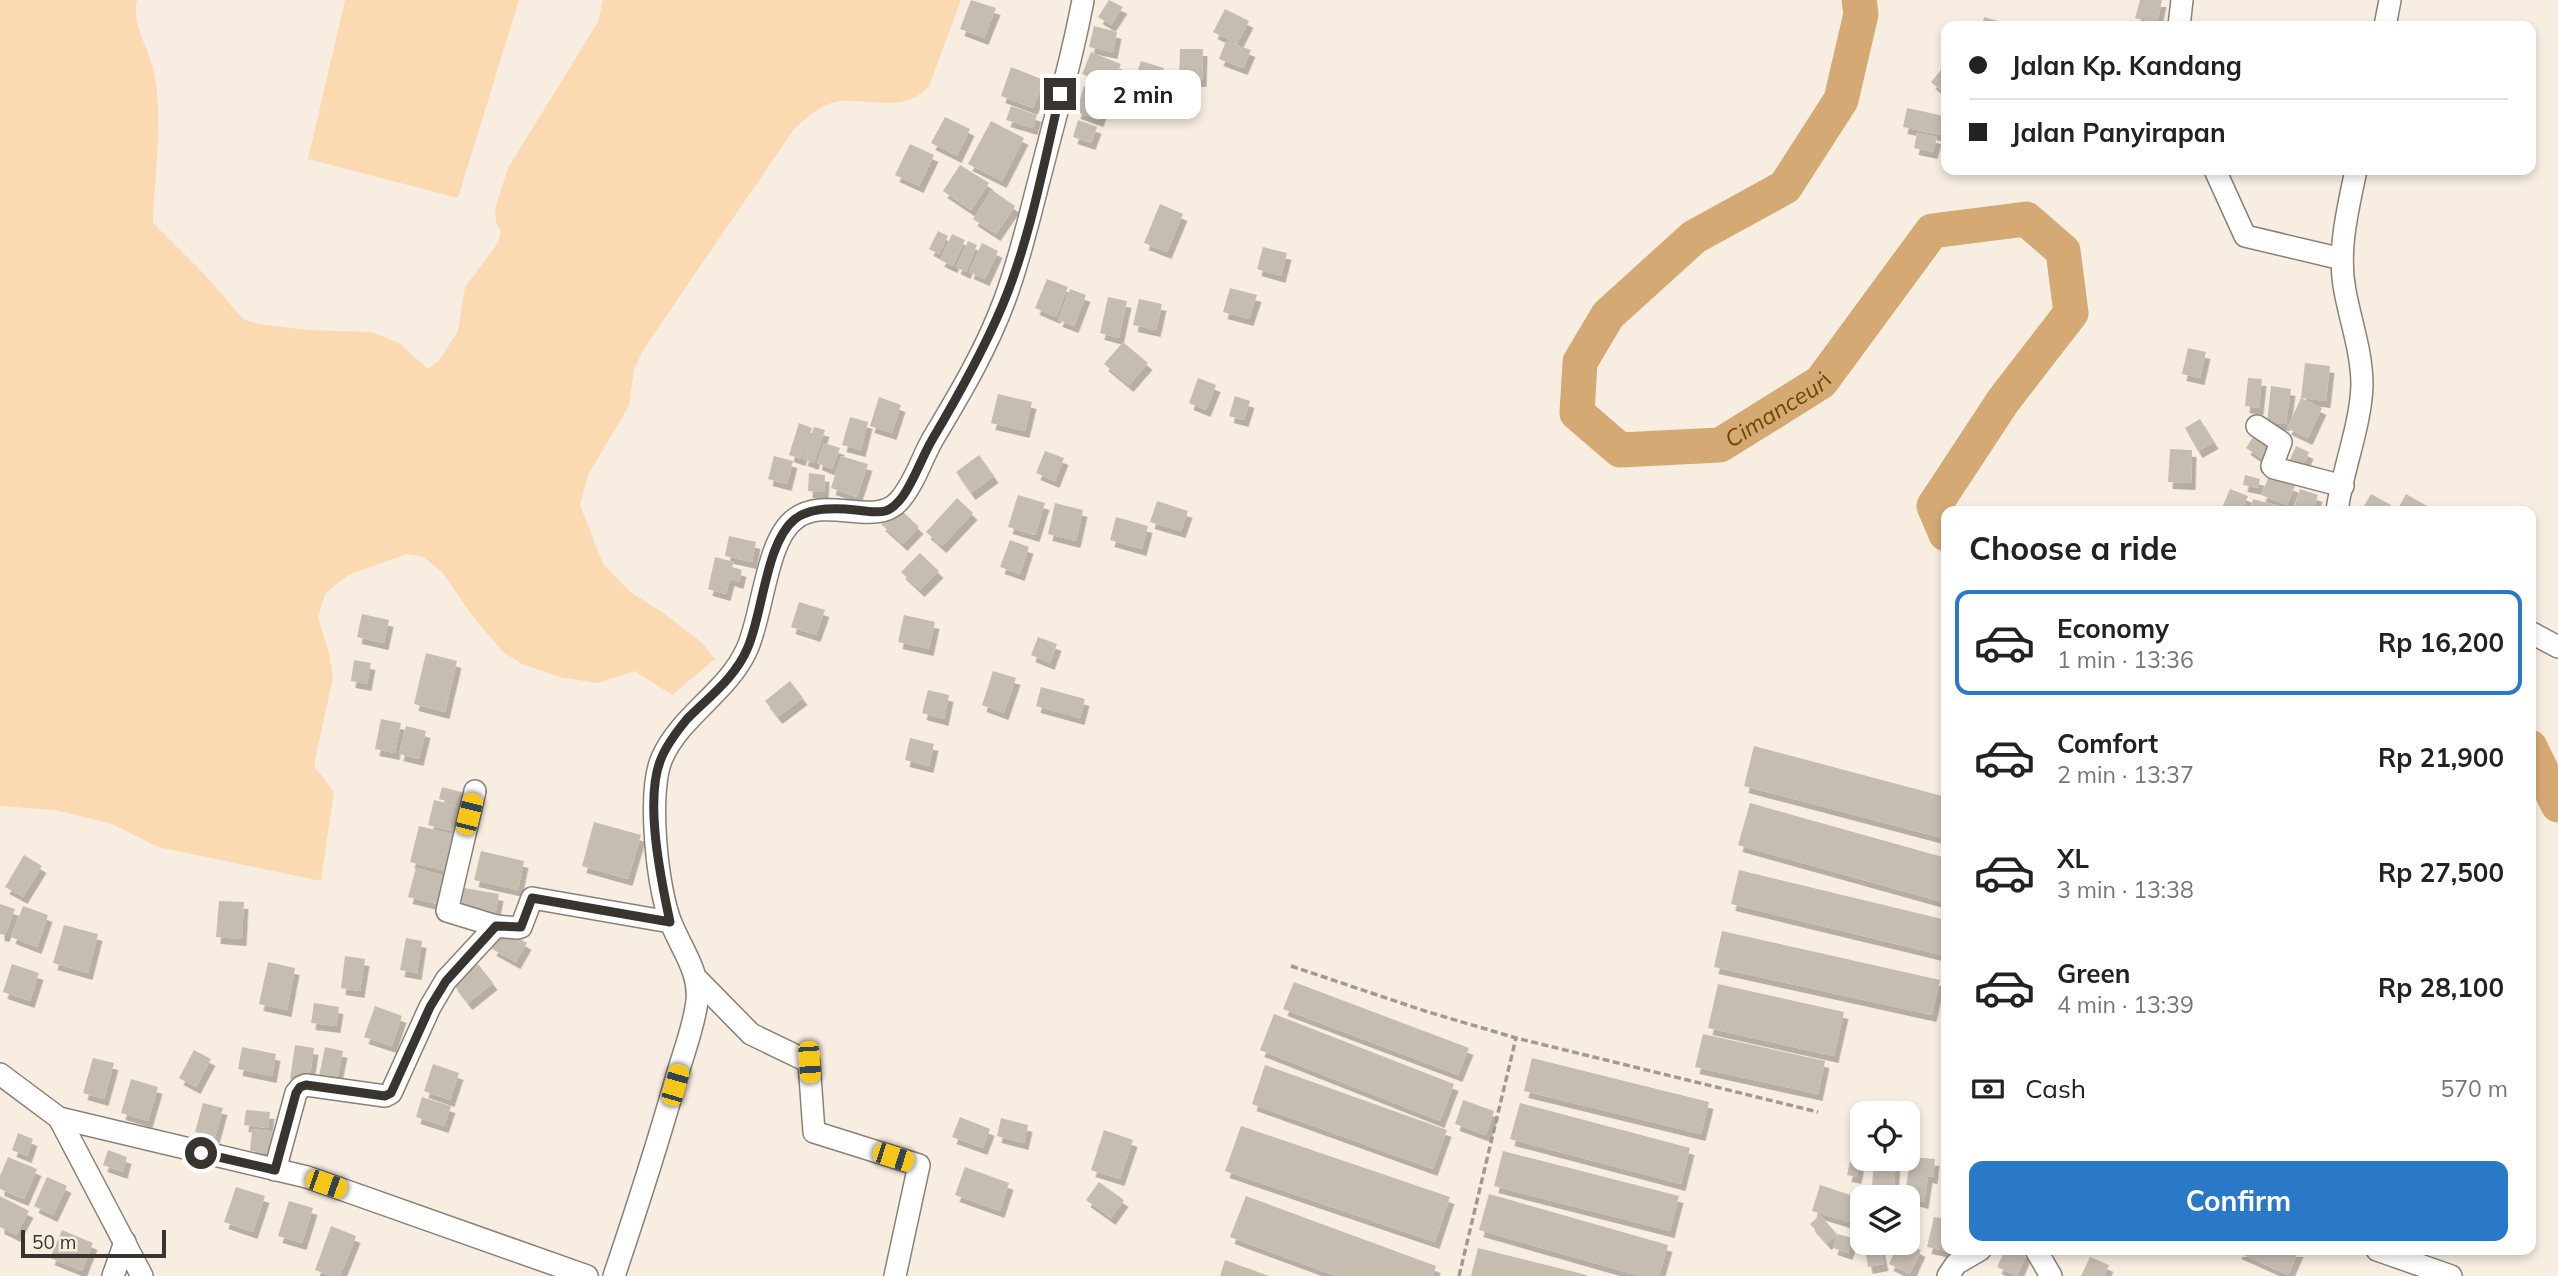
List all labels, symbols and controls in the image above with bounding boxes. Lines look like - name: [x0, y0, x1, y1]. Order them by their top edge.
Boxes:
- text: Jalan Kp. Kandang: [2011, 49, 2242, 82]
- callout: 2 min: [1084, 70, 1200, 119]
- route end: [1044, 78, 1076, 110]
- text: 2 min: [1113, 80, 1173, 109]
- text: Jalan Panyirapan: [2011, 116, 2226, 149]
- water label: Cimanceuri: [1719, 366, 1838, 453]
- text: Choose a ride: [1969, 528, 2177, 568]
- icon: car: [1973, 611, 2036, 674]
- text: Economy: [2057, 612, 2169, 645]
- text: Rp 16,200: [2378, 626, 2504, 659]
- text: 1 min · 13:36: [2057, 645, 2194, 674]
- icon: car: [1973, 726, 2036, 789]
- text: Comfort: [2057, 727, 2158, 760]
- text: Rp 21,900: [2378, 741, 2504, 774]
- text: 2 min · 13:37: [2057, 760, 2194, 789]
- car: [454, 791, 485, 837]
- icon: car: [1973, 841, 2036, 904]
- text: XL: [2057, 842, 2089, 875]
- text: Rp 27,500: [2378, 856, 2504, 889]
- text: 3 min · 13:38: [2057, 875, 2194, 904]
- icon: car: [1973, 956, 2036, 1019]
- text: Green: [2057, 957, 2130, 990]
- text: Rp 28,100: [2378, 971, 2504, 1004]
- text: 4 min · 13:39: [2057, 990, 2194, 1019]
- car: [798, 1040, 821, 1084]
- car: [660, 1062, 691, 1108]
- icon: cash: [1969, 1070, 2007, 1108]
- text: Cash: [2025, 1072, 2086, 1105]
- text: 570 m: [2440, 1074, 2508, 1103]
- map controls: [1850, 1101, 1920, 1255]
- button: locate: [1850, 1101, 1920, 1171]
- route start: [185, 1137, 217, 1169]
- car: [870, 1141, 917, 1173]
- button: Confirm: [1969, 1161, 2508, 1241]
- car: [303, 1167, 350, 1201]
- button: layers: [1850, 1185, 1920, 1255]
- scale bar: [21, 1227, 166, 1259]
- text: 50 m: [32, 1230, 76, 1254]

